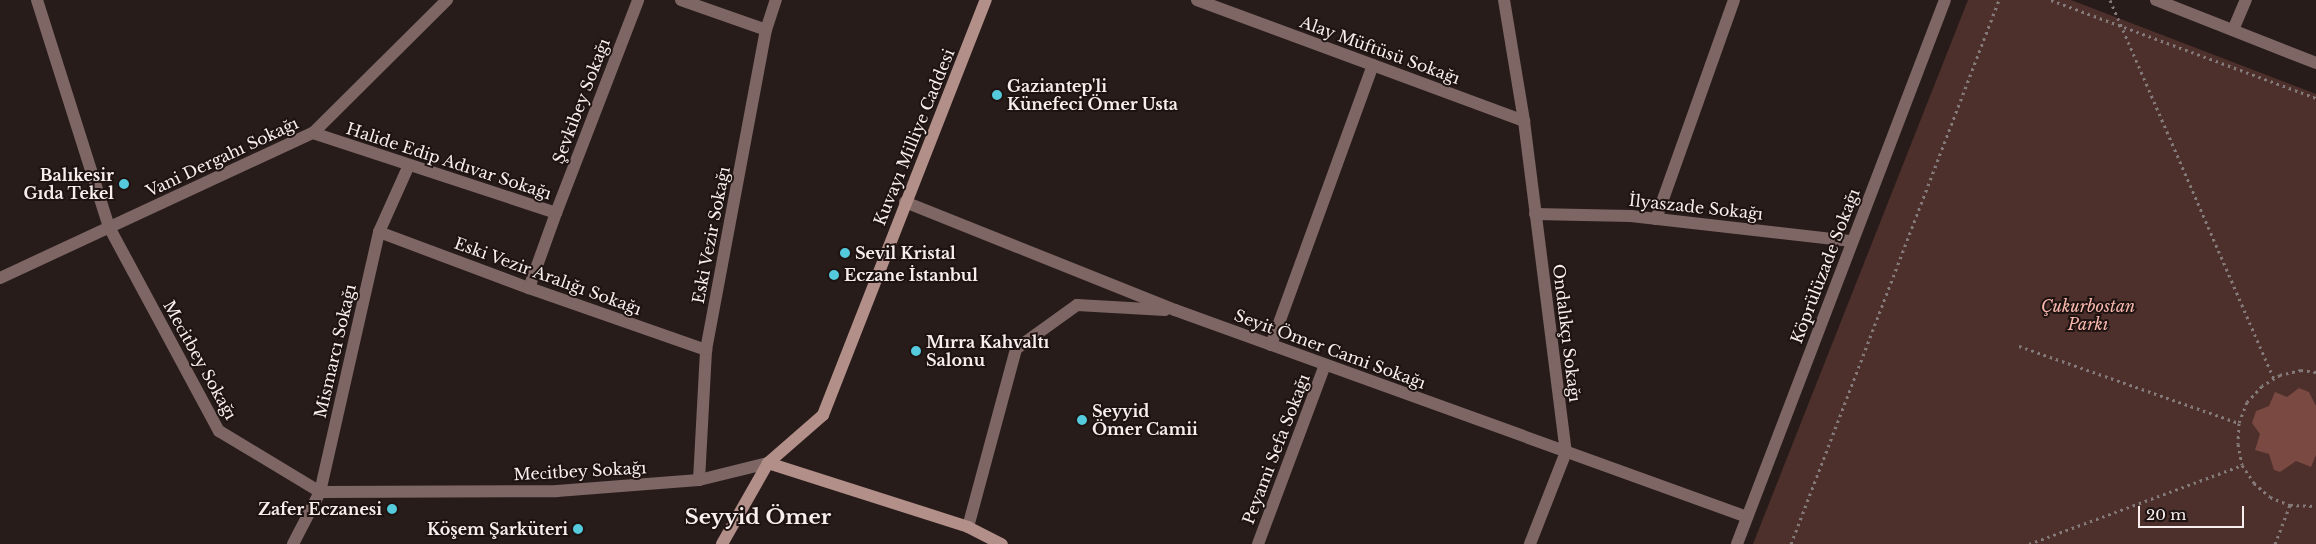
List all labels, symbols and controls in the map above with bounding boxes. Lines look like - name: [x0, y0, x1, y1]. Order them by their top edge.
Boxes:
- street label: Alay Müftüsü Sokağı: [1297, 12, 1463, 88]
- street label: Şevkibey Sokağı: [548, 35, 614, 167]
- street label: Kuvayı Milliye Caddesi: [870, 46, 958, 228]
- place label: Gaziantep'li Künefeci Ömer Usta: [1007, 76, 1178, 114]
- marker: Gaziantep'li Künefeci Ömer Usta: [991, 89, 1003, 101]
- street label: Vani Dergahı Sokağı: [143, 113, 301, 201]
- street label: Halide Edip Adıvar Sokağı: [343, 119, 555, 203]
- street label: Eski Vezir Sokağı: [688, 164, 734, 306]
- place label: Balıkesir Gıda Tekel: [23, 165, 114, 203]
- marker: Balıkesir Gıda Tekel: [118, 178, 130, 190]
- street label: Köprülüzade Sokağı: [1787, 186, 1863, 346]
- street label: İlyaszade Sokağı: [1628, 190, 1764, 224]
- street label: Eski Vezir Aralığı Sokağı: [451, 233, 645, 319]
- place label: Sevil Kristal: [855, 243, 956, 263]
- marker: Sevil Kristal: [839, 247, 851, 259]
- street label: Ondalıkçı Sokağı: [1549, 263, 1585, 403]
- place label: Eczane İstanbul: [844, 265, 978, 285]
- marker: Eczane İstanbul: [828, 269, 840, 281]
- street label: Mismarcı Sokağı: [310, 282, 360, 420]
- park label: Çukurbostan Parkı: [2041, 296, 2135, 334]
- street label: Meсitbey Sokağı: [159, 297, 241, 423]
- street label: Seyit Ömer Cami Sokağı: [1231, 305, 1429, 393]
- place label: Mırra Kahvaltı Salonu: [926, 332, 1049, 370]
- marker: Mırra Kahvaltı Salonu: [910, 345, 922, 357]
- street label: Peyami Sefa Sokağı: [1238, 371, 1314, 527]
- place label: Seyyid Ömer Camii: [1092, 401, 1198, 439]
- marker: Seyyid Ömer Camii: [1076, 414, 1088, 426]
- street label: Meсitbey Sokağı: [513, 458, 647, 484]
- scale bar: [2141, 496, 2247, 528]
- place label: Zafer Eczanesi: [258, 499, 382, 519]
- marker: Zafer Eczanesi: [386, 503, 398, 515]
- district label: Seyyid Ömer: [685, 504, 831, 530]
- text: 20 m: [2146, 505, 2186, 524]
- place label: Köşem Şarküteri: [427, 519, 568, 539]
- marker: Köşem Şarküteri: [572, 523, 584, 535]

